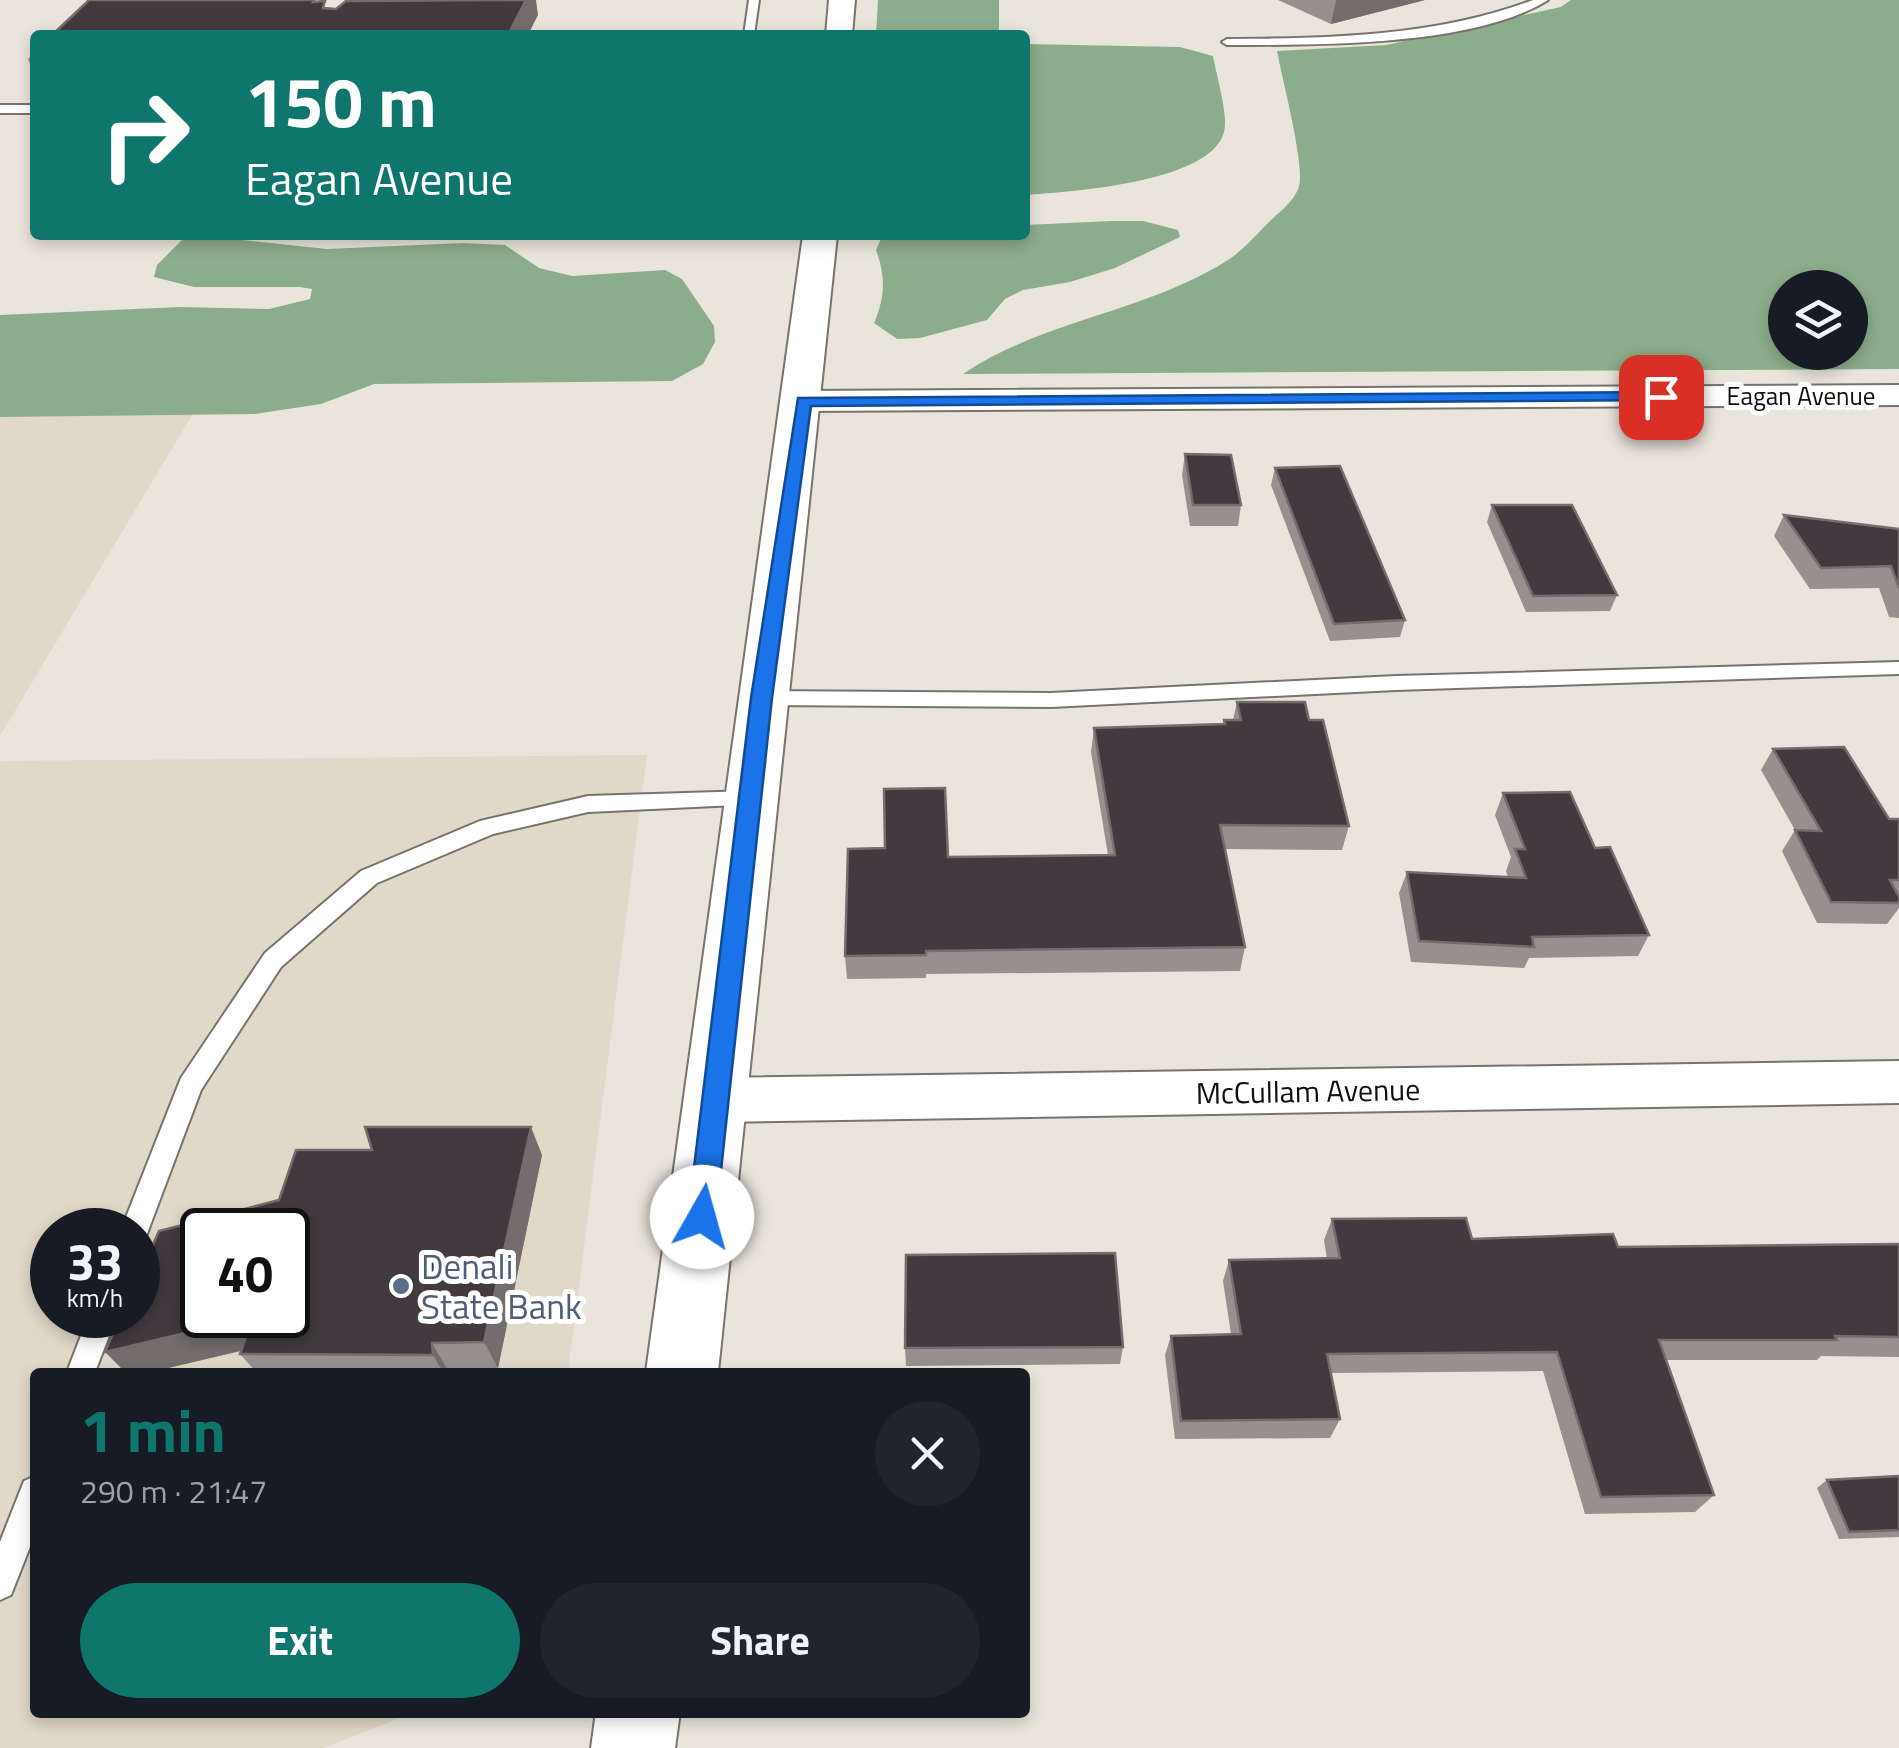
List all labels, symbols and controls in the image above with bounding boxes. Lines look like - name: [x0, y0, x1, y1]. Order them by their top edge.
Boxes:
- text: 150 m: [245, 48, 437, 154]
- icon: right: [80, 70, 210, 200]
- text: Eagan Avenue: [245, 144, 513, 212]
- map controls: [1768, 270, 1868, 370]
- button: layers: [1768, 270, 1868, 370]
- pin: [1619, 355, 1704, 440]
- icon: arrive: [1634, 370, 1689, 425]
- street label: Eagan Avenue: [1727, 377, 1875, 415]
- street label: McCullam Avenue: [1195, 1066, 1421, 1116]
- position arrow: [650, 1165, 754, 1269]
- speed limit sign: 40: [180, 1208, 310, 1338]
- text: 33: [67, 1223, 123, 1299]
- place label: Denali State Bank: [421, 1239, 582, 1333]
- marker: Denali State Bank: [390, 1275, 412, 1297]
- text: km/h: [67, 1279, 123, 1317]
- text: 1 min: [80, 1384, 226, 1475]
- button: close: [875, 1401, 980, 1506]
- text: 290 m · 21:47: [80, 1467, 267, 1515]
- button: Exit: [80, 1583, 520, 1698]
- button: Share: [540, 1583, 980, 1698]

